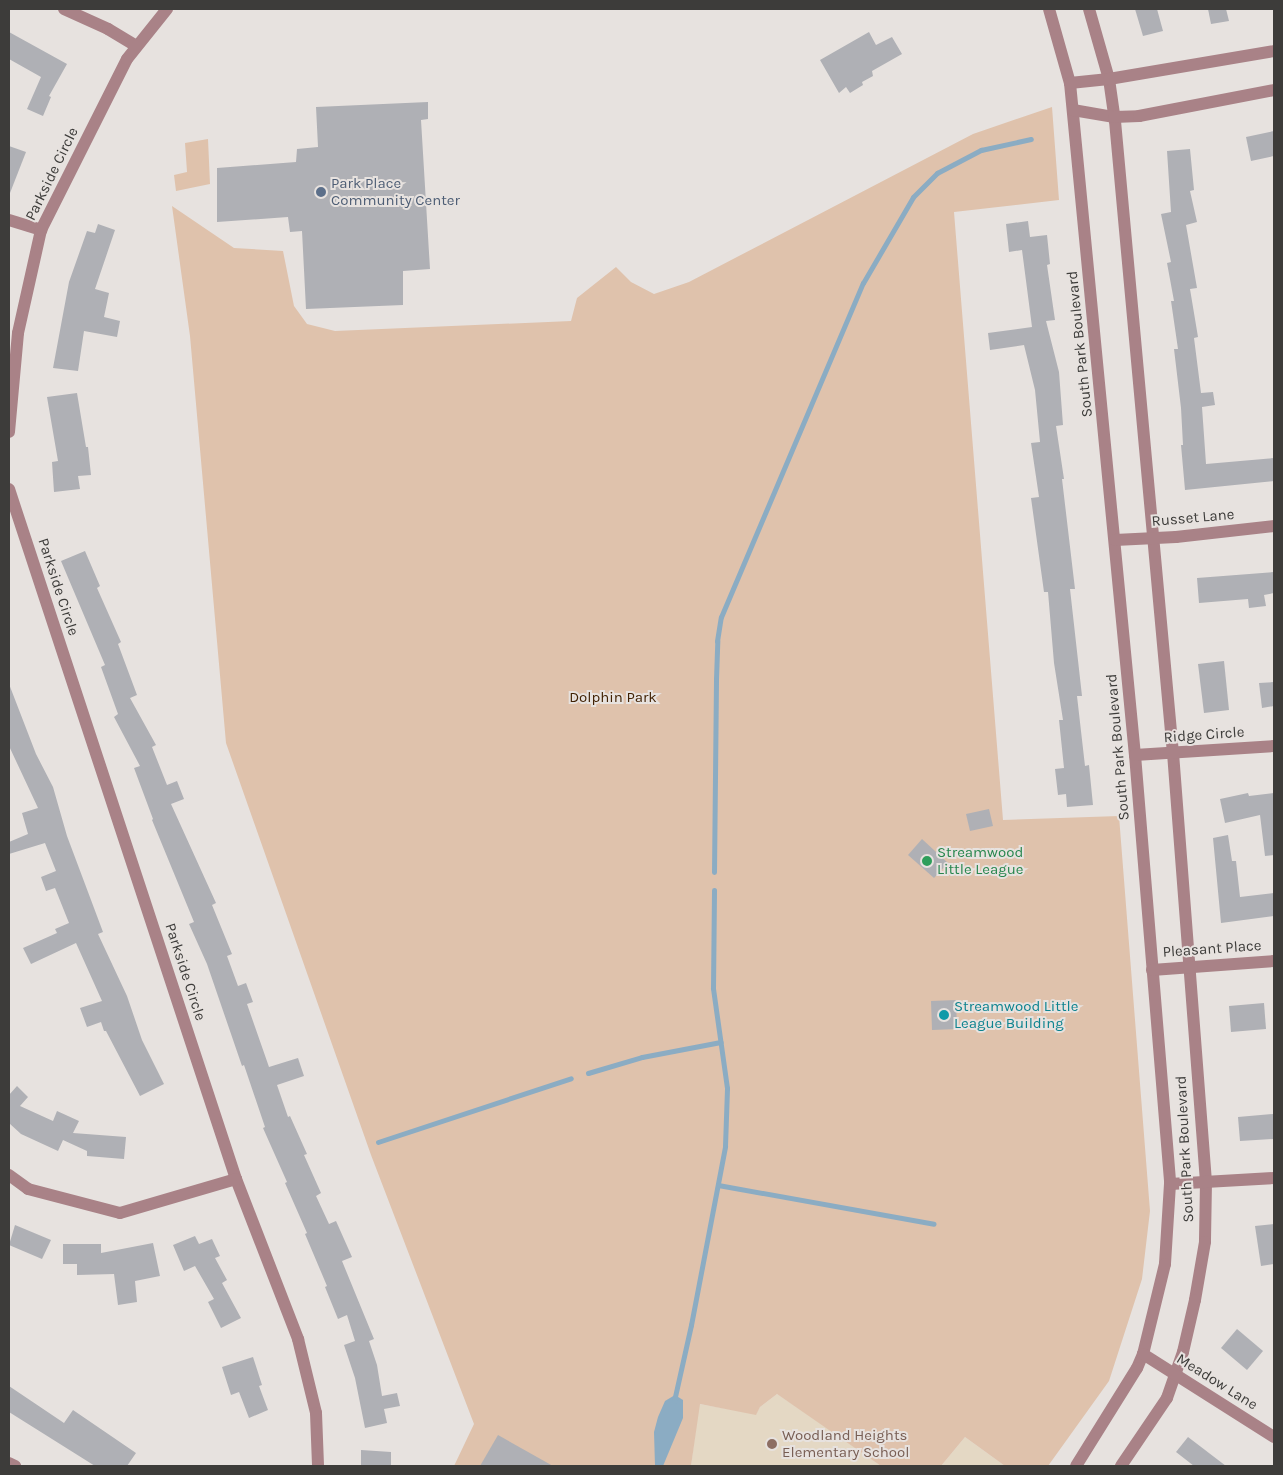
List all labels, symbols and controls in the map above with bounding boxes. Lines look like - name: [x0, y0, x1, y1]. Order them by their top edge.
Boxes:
- street label: Parkside Circle: [22, 124, 82, 224]
- place label: Park Place Community Center: [331, 174, 460, 209]
- marker: Park Place Community Center: [315, 186, 327, 198]
- street label: South Park Boulevard: [1063, 270, 1097, 418]
- street label: Russet Lane: [1151, 505, 1235, 531]
- street label: Parkside Circle: [34, 536, 82, 638]
- street label: South Park Boulevard: [1103, 673, 1133, 821]
- park label: Dolphin Park: [569, 689, 657, 707]
- street label: Ridge Circle: [1163, 723, 1245, 747]
- place label: Streamwood Little League: [937, 843, 1023, 878]
- marker: Streamwood Little League: [921, 855, 933, 867]
- street label: Parkside Circle: [161, 921, 209, 1023]
- street label: Pleasant Place: [1162, 937, 1262, 961]
- place label: Streamwood Little League Building: [954, 997, 1078, 1032]
- marker: Streamwood Little League Building: [938, 1009, 950, 1021]
- street label: South Park Boulevard: [1172, 1075, 1198, 1223]
- street label: Meadow Lane: [1173, 1350, 1261, 1414]
- place label: Woodland Heights Elementary School: [782, 1426, 909, 1461]
- marker: Woodland Heights Elementary School: [766, 1438, 778, 1450]

